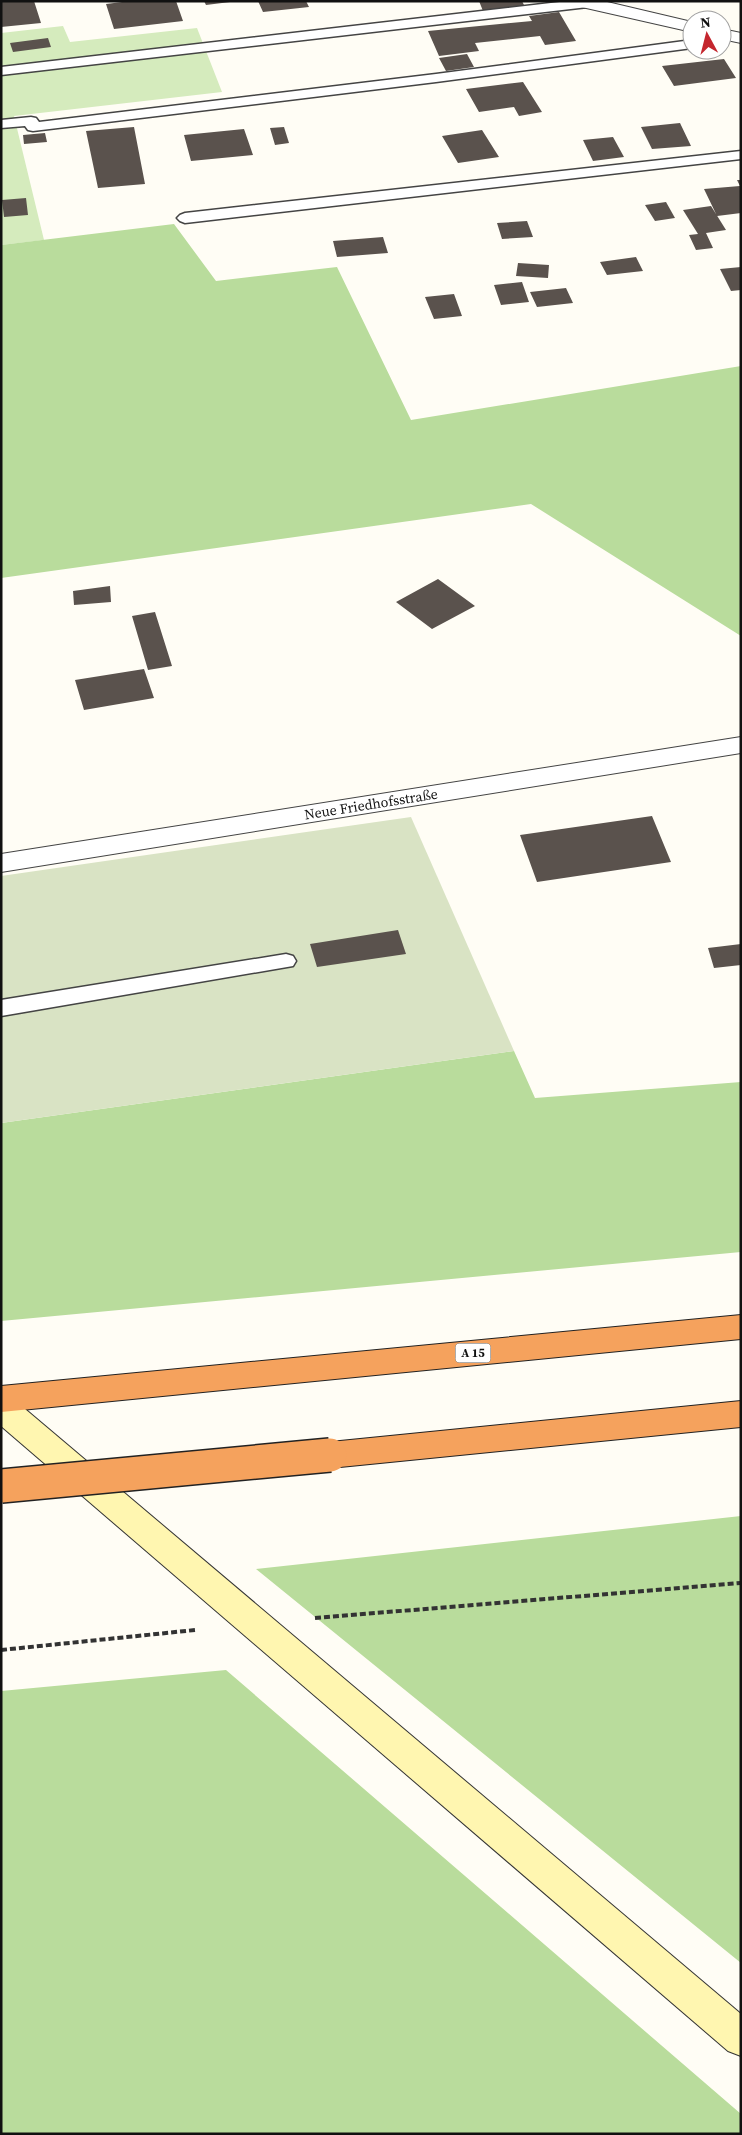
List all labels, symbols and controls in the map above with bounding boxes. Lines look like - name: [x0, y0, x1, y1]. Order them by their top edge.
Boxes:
- north arrow: [682, 10, 732, 60]
- text: N: [699, 12, 712, 33]
- street label: Neue Friedhofsstraße: [303, 784, 439, 824]
- road number: A 15: [456, 1344, 490, 1362]

